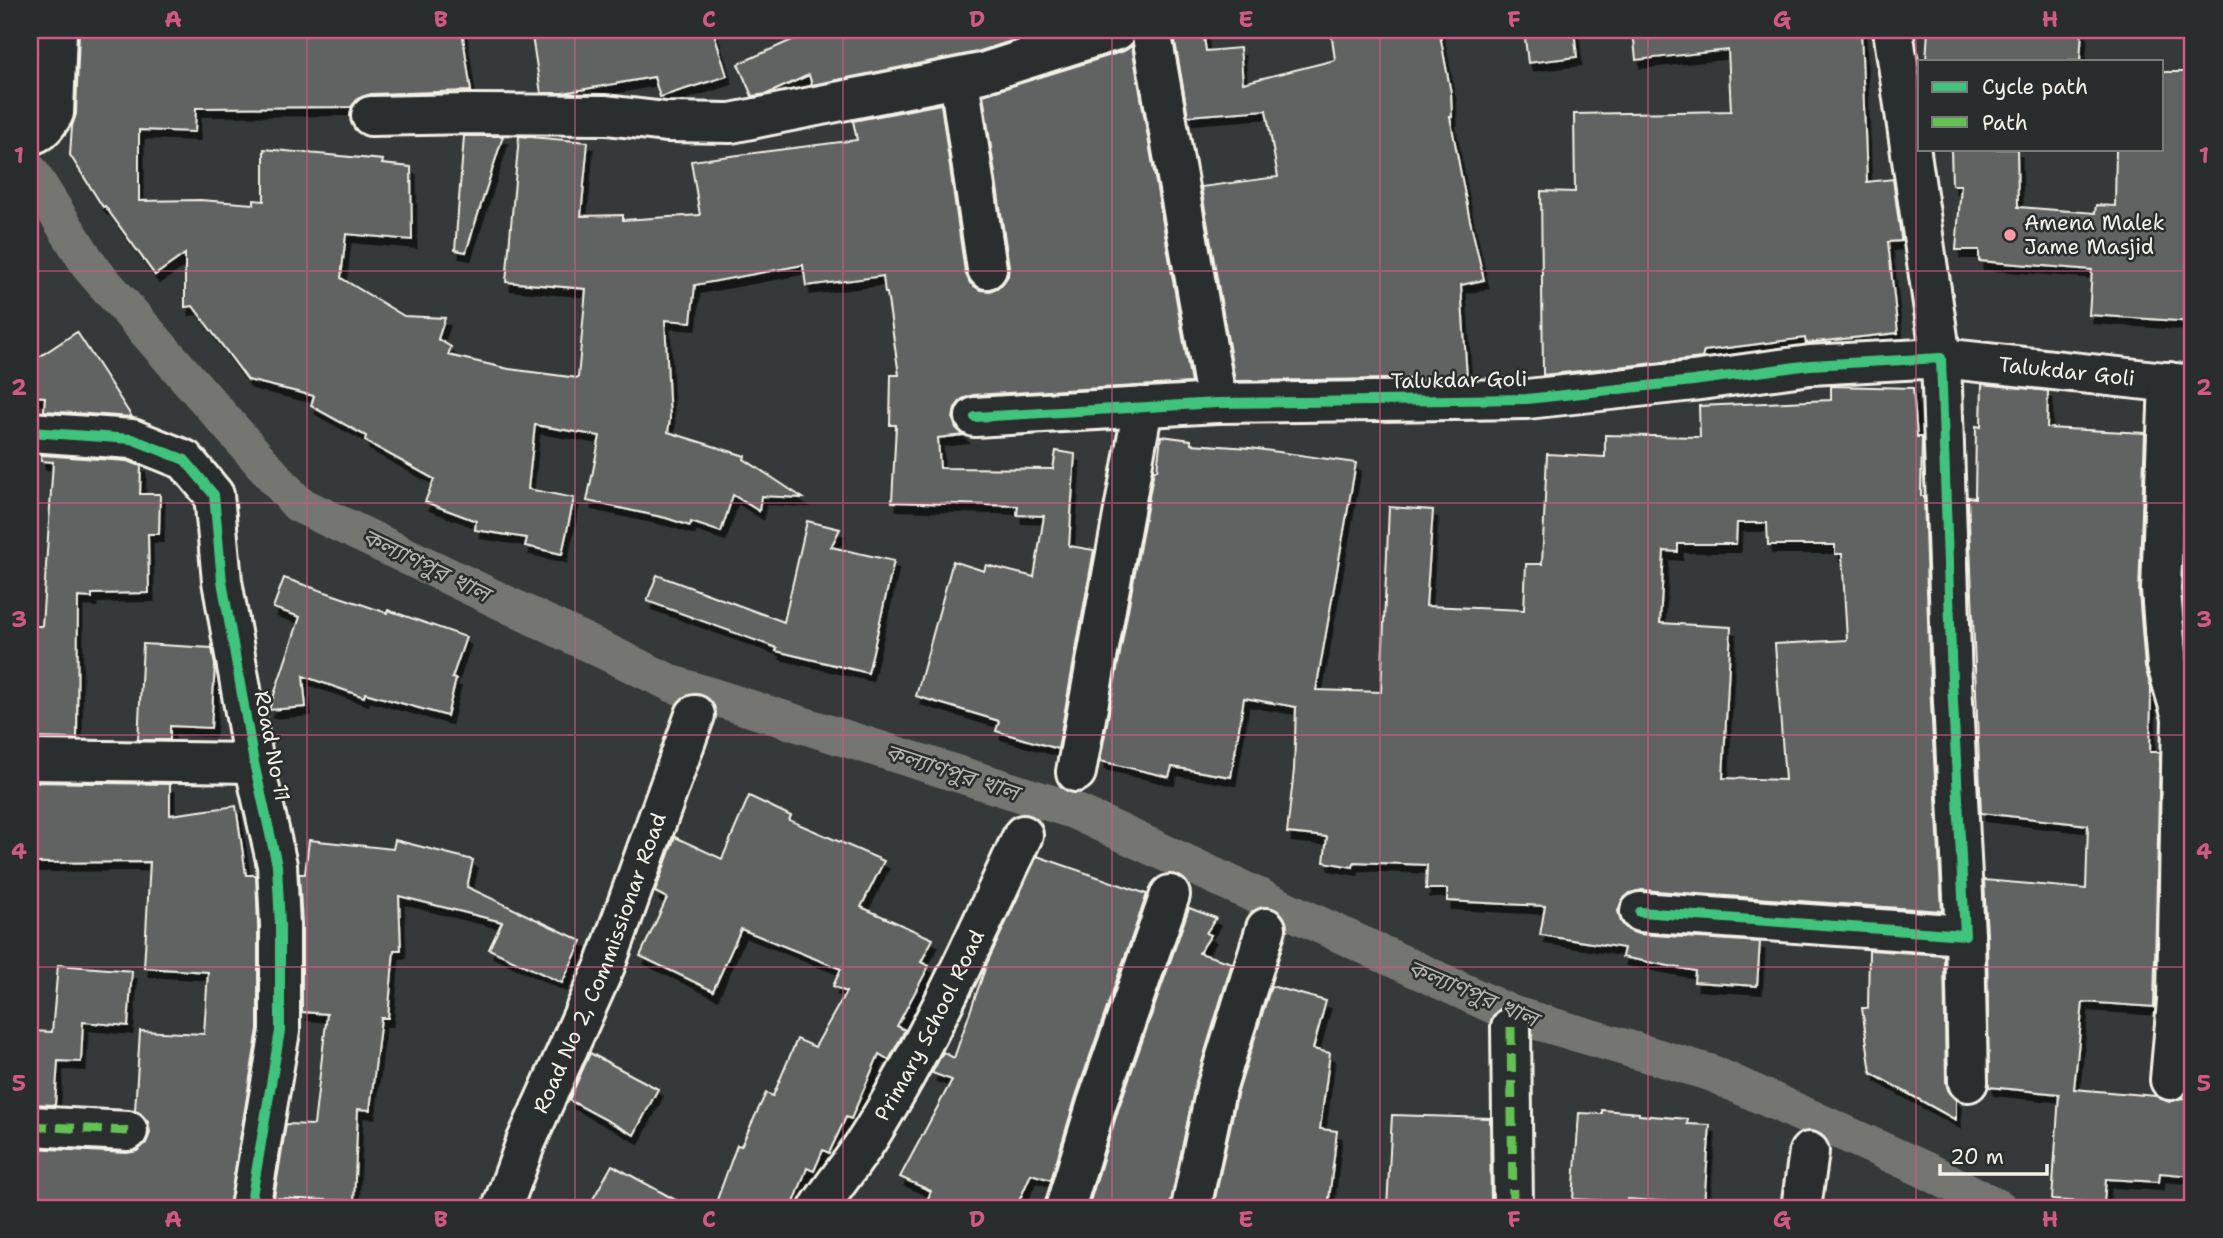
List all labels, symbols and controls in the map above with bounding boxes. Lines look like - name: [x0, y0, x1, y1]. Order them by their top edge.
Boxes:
- text: A: [164, 4, 182, 34]
- text: B: [434, 4, 448, 34]
- text: C: [702, 4, 716, 34]
- text: D: [969, 4, 985, 34]
- text: E: [1238, 4, 1254, 34]
- text: F: [1507, 4, 1521, 34]
- text: G: [1773, 4, 1792, 34]
- text: H: [2042, 4, 2058, 34]
- legend: [1918, 60, 2164, 150]
- text: Cycle path: [1982, 73, 2088, 101]
- text: Path: [1982, 109, 2028, 137]
- text: 1: [14, 140, 24, 170]
- text: 1: [2199, 140, 2209, 170]
- place label: Amena Malek Jame Masjid: [2024, 209, 2165, 261]
- marker: Amena Malek Jame Masjid: [2002, 227, 2018, 243]
- street label: Talukdar Goli: [1997, 350, 2136, 393]
- street label: Talukdar Goli: [1390, 365, 1528, 395]
- text: 2: [11, 372, 27, 402]
- text: 2: [2196, 372, 2212, 402]
- water label: কল্যাণপুর খাল: [357, 521, 498, 611]
- text: 3: [11, 604, 27, 634]
- text: 3: [2196, 604, 2212, 634]
- street label: Road No 11: [248, 688, 296, 804]
- water label: কল্যাণপুর খাল: [882, 736, 1026, 809]
- street label: Road No 2, Commissionar Road: [527, 809, 673, 1118]
- text: 4: [11, 836, 27, 866]
- text: 4: [2196, 836, 2212, 866]
- street label: Primary School Road: [868, 925, 991, 1126]
- water label: কল্যাণপুর খাল: [1404, 952, 1546, 1035]
- text: 5: [12, 1068, 26, 1098]
- text: 5: [2197, 1068, 2211, 1098]
- scale bar: [1940, 1133, 2046, 1177]
- text: 20 m: [1950, 1143, 2004, 1171]
- text: A: [164, 1204, 182, 1234]
- text: B: [434, 1204, 448, 1234]
- text: C: [702, 1204, 716, 1234]
- text: D: [969, 1204, 985, 1234]
- text: E: [1238, 1204, 1254, 1234]
- text: F: [1507, 1204, 1521, 1234]
- text: G: [1773, 1204, 1792, 1234]
- text: H: [2042, 1204, 2058, 1234]

